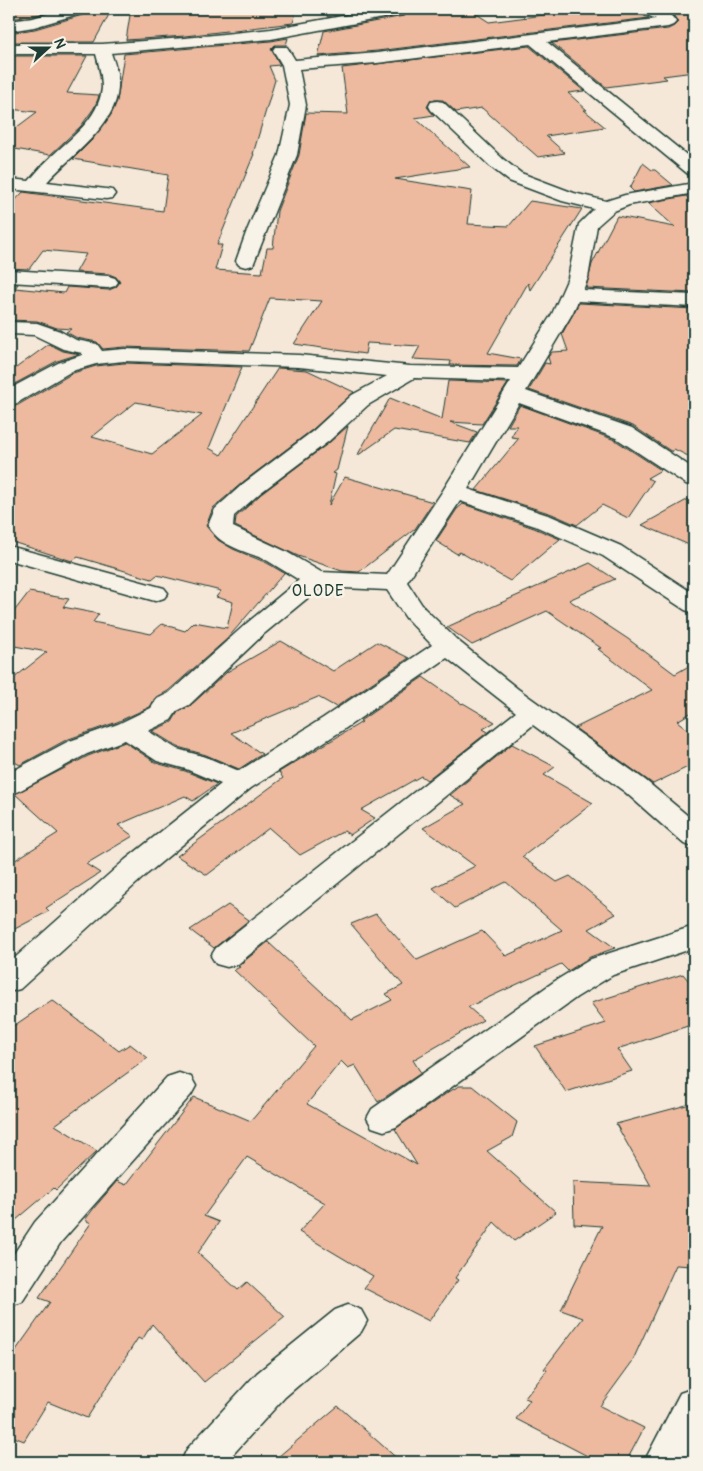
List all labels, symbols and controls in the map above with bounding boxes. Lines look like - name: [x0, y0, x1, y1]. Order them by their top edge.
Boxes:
- north arrow: [22, 22, 72, 72]
- text: N: [50, 36, 69, 51]
- district label: OLODE: [292, 581, 344, 601]

